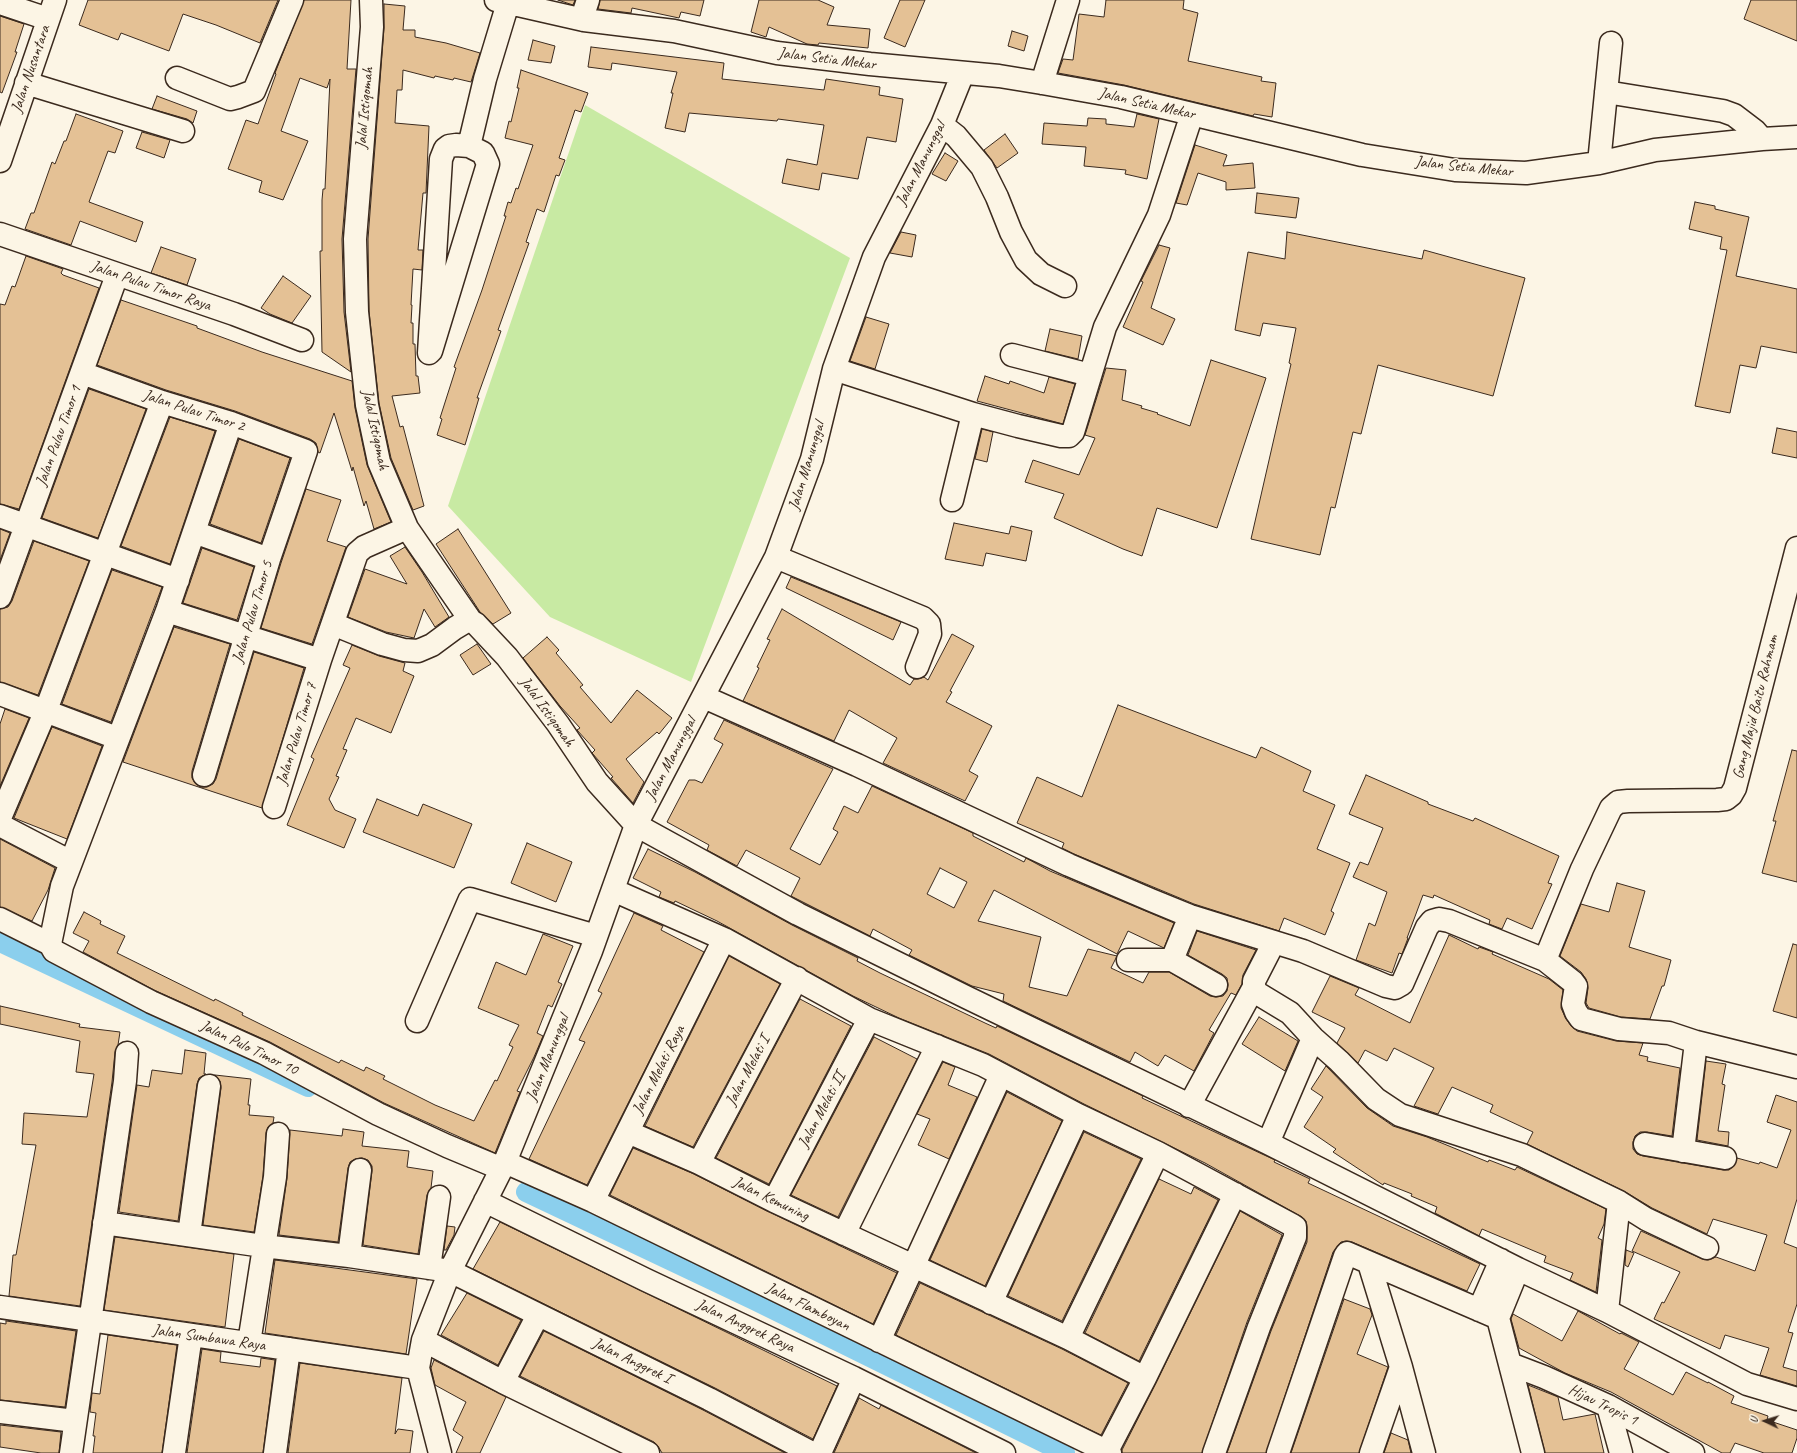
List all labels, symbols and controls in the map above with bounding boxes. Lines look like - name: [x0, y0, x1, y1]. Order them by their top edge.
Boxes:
- street label: Jalan Nusantara: [7, 23, 55, 115]
- street label: Jalan Setia Mekar: [777, 43, 877, 75]
- street label: Jalal Istiqomah: [352, 66, 378, 150]
- street label: Jalan Setia Mekar: [1097, 84, 1197, 124]
- street label: Jalan Manunggal: [892, 119, 950, 209]
- street label: Jalan Setia Mekar: [1414, 152, 1514, 182]
- street label: Jalan Pulau Timor Raya: [89, 257, 213, 315]
- street label: Jalan Pulau Timor 1: [32, 383, 86, 489]
- street label: Jalan Pulau Timor 2: [141, 386, 247, 436]
- street label: Jalal Istiqomah: [357, 388, 393, 472]
- street label: Jalan Manunggal: [784, 420, 830, 512]
- street label: Jalan Pulau Timor 5: [228, 559, 278, 665]
- street label: Gang Majid Baitu Rahmam: [1729, 633, 1783, 781]
- street label: Jalal Istiqomah: [515, 673, 579, 751]
- street label: Jalan Pulau Timor 7: [272, 681, 322, 787]
- street label: Jalan Manunggal: [641, 714, 701, 804]
- street label: Jalan Manunggal: [522, 1012, 574, 1104]
- street label: Jalan Pulo Timor 10: [197, 1016, 301, 1080]
- street label: Jalan Melati Raya: [628, 1022, 690, 1118]
- street label: Jalan Melati I: [722, 1033, 774, 1109]
- street label: Jalan Melati II: [794, 1069, 850, 1151]
- street label: Jalan Kemuning: [730, 1172, 812, 1226]
- street label: Jalan Flamboyan: [763, 1278, 853, 1336]
- street label: Jalan Anggrek Raya: [693, 1295, 797, 1357]
- street label: Jalan Sumbawa Raya: [152, 1321, 266, 1355]
- street label: Jalan Anggrek I: [589, 1334, 675, 1388]
- street label: Hijau Tropis 1: [1565, 1380, 1641, 1430]
- north arrow: [1745, 1401, 1785, 1441]
- text: U: [1746, 1417, 1760, 1423]

